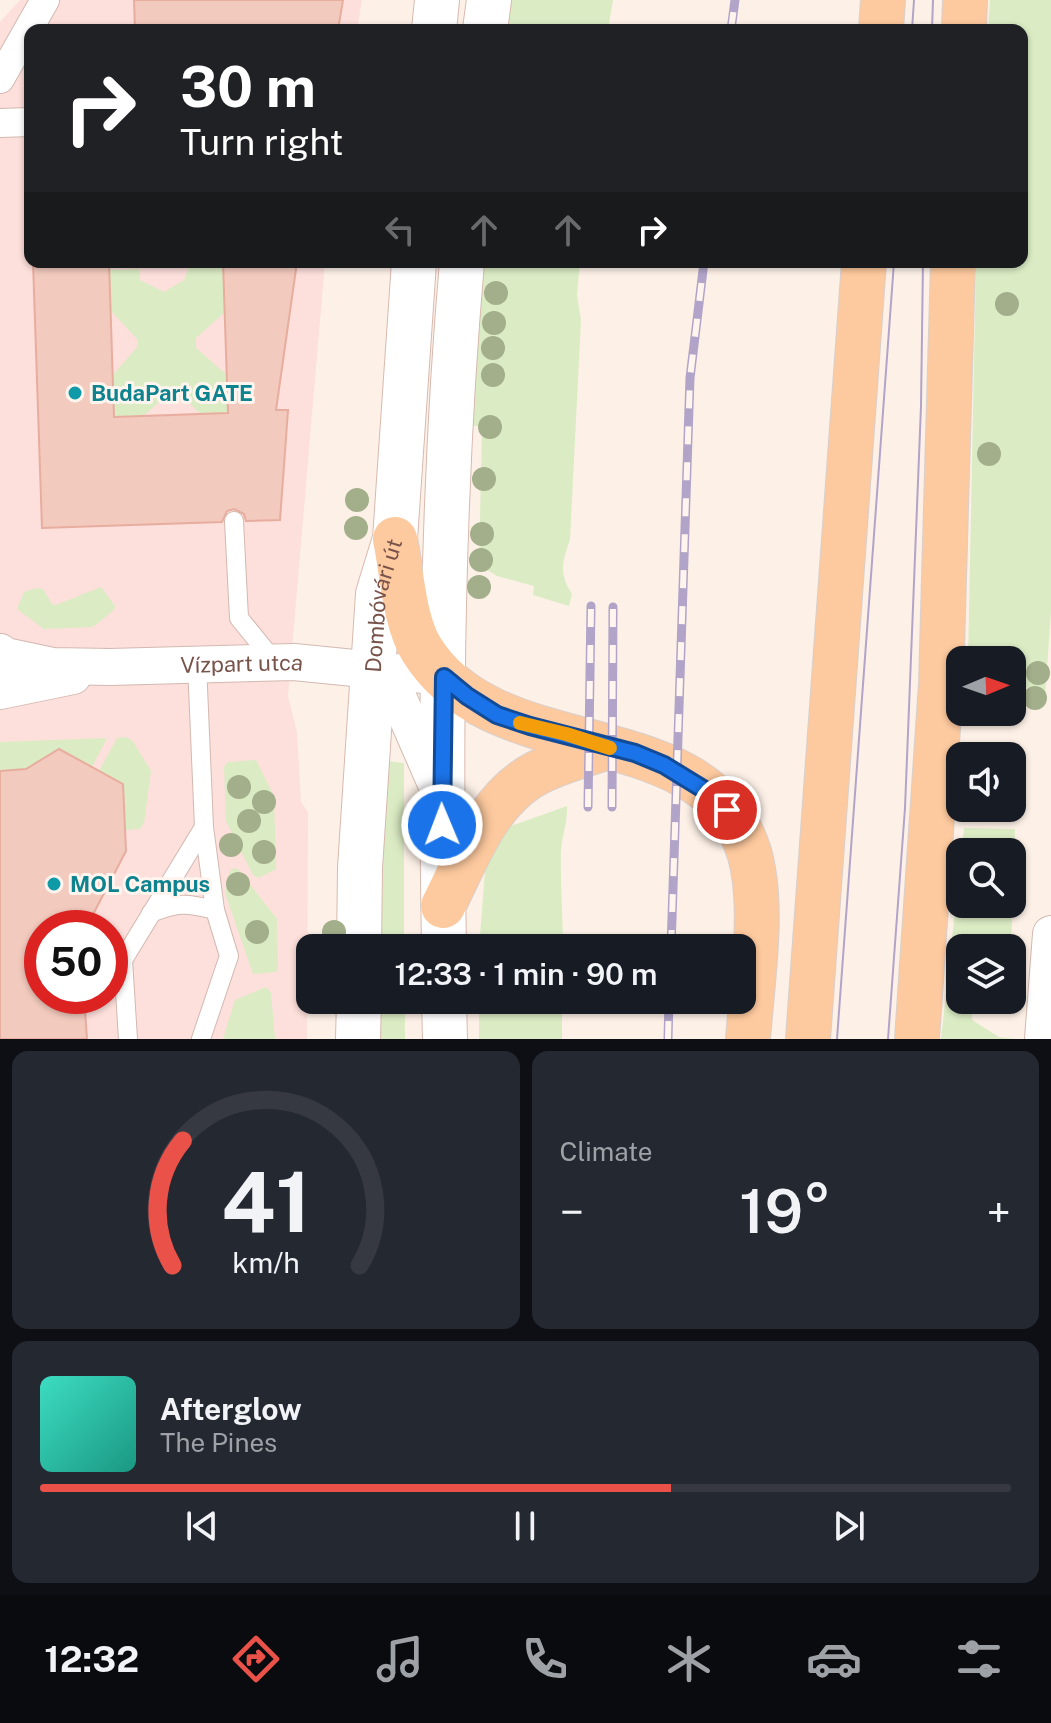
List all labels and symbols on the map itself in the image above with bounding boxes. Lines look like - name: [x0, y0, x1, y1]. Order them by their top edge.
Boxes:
- place label: BudaPart GATE: [91, 380, 253, 406]
- marker: BudaPart GATE: [66, 384, 84, 402]
- street label: Dombóvári út: [360, 535, 407, 673]
- north arrow: [946, 646, 1026, 726]
- street label: Vízpart utca: [180, 649, 304, 678]
- pin: [693, 776, 761, 844]
- position arrow: [400, 783, 484, 867]
- place label: MOL Campus: [70, 871, 210, 897]
- marker: MOL Campus: [45, 875, 63, 893]
- speed limit sign: 50: [24, 910, 128, 1014]

